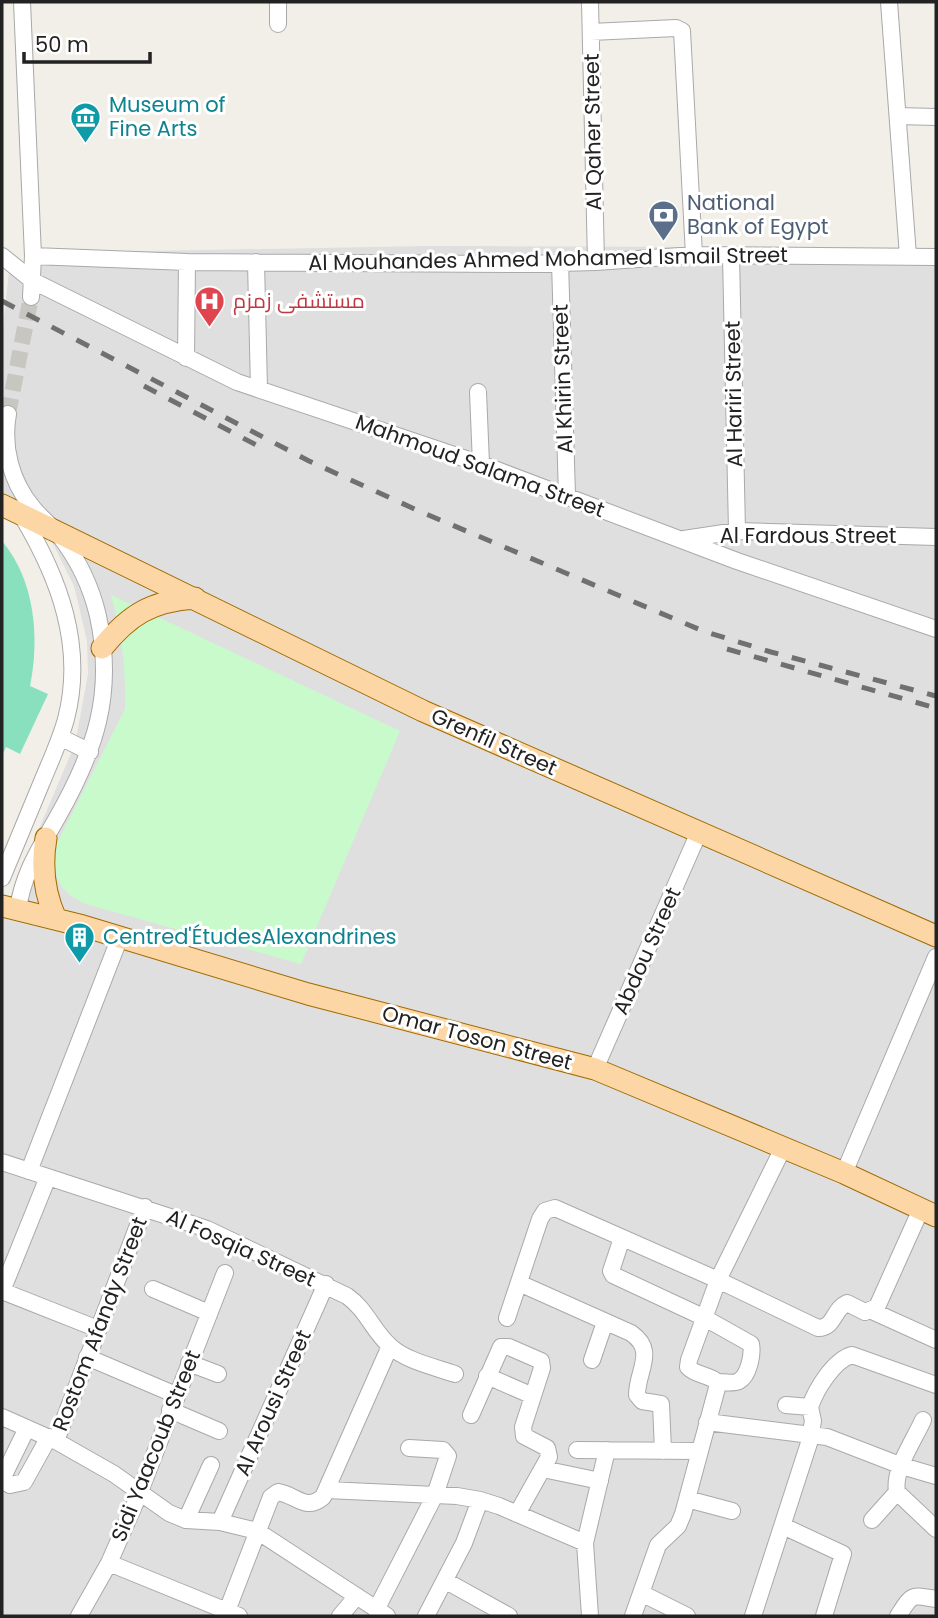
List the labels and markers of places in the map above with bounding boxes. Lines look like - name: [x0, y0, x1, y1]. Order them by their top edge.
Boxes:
- place label: Museum of Fine Arts: [109, 90, 226, 143]
- museum icon: Museum of Fine Arts: [69, 100, 103, 144]
- place label: National Bank of Egypt: [687, 188, 829, 241]
- bank icon: National Bank of Egypt: [647, 198, 681, 242]
- hospital icon: مستشفى زمزم: [193, 284, 227, 328]
- place label: مستشفى زمزم: [233, 286, 365, 315]
- building icon: Centred'ÉtudesAlexandrines: [63, 920, 97, 964]
- place label: Centred'ÉtudesAlexandrines: [103, 922, 396, 951]

